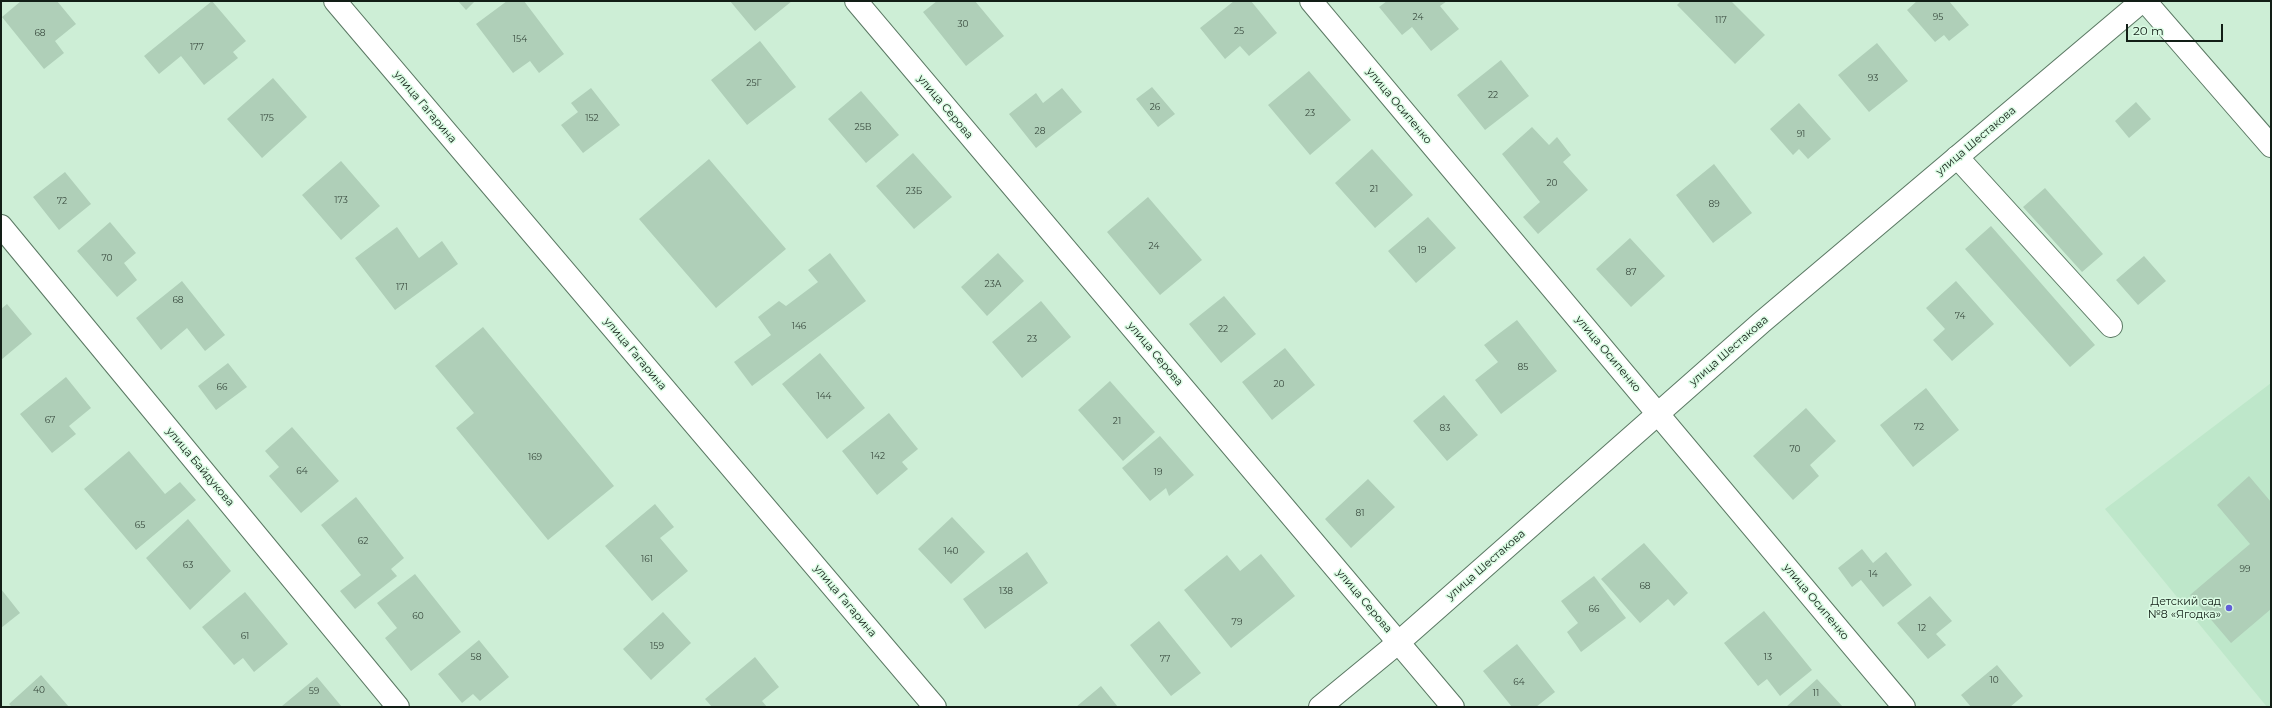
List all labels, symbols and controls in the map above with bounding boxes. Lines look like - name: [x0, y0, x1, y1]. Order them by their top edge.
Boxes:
- house number: 24: [1413, 12, 1423, 22]
- house number: 95: [1933, 12, 1943, 22]
- house number: 117: [1715, 15, 1727, 25]
- scale bar: [2128, 16, 2225, 42]
- house number: 30: [957, 19, 969, 29]
- text: 20 m: [2133, 23, 2164, 38]
- house number: 25: [1234, 26, 1244, 36]
- house number: 68: [34, 28, 46, 38]
- house number: 154: [513, 34, 527, 44]
- house number: 177: [190, 42, 204, 52]
- street label: улица Осипенко: [1363, 65, 1435, 147]
- street label: улица Гагарина: [391, 68, 459, 146]
- street label: улица Серова: [914, 72, 976, 142]
- house number: 93: [1868, 73, 1878, 83]
- house number: 25Г: [746, 78, 762, 88]
- house number: 22: [1488, 90, 1498, 100]
- house number: 26: [1150, 102, 1160, 112]
- street label: улица Шестакова: [1933, 104, 2019, 178]
- house number: 23: [1305, 108, 1315, 118]
- house number: 175: [260, 113, 274, 123]
- house number: 152: [585, 113, 599, 123]
- house number: 25В: [855, 122, 871, 132]
- house number: 28: [1035, 126, 1045, 136]
- house number: 91: [1797, 129, 1805, 139]
- house number: 20: [1546, 178, 1558, 188]
- house number: 21: [1370, 184, 1378, 194]
- house number: 23Б: [906, 186, 922, 196]
- house number: 173: [334, 195, 348, 205]
- house number: 72: [57, 196, 67, 206]
- house number: 89: [1708, 199, 1720, 209]
- house number: 24: [1149, 241, 1159, 251]
- house number: 19: [1418, 245, 1426, 255]
- house number: 70: [101, 253, 113, 263]
- house number: 87: [1625, 267, 1637, 277]
- house number: 23А: [985, 279, 1001, 289]
- house number: 171: [396, 282, 408, 292]
- house number: 68: [172, 295, 184, 305]
- house number: 74: [1955, 311, 1965, 321]
- street label: улица Осипенко: [1572, 313, 1644, 395]
- street label: улица Шестакова: [1687, 313, 1771, 389]
- street label: улица Гагарина: [601, 315, 669, 393]
- street label: улица Серова: [1124, 319, 1186, 389]
- house number: 146: [792, 321, 806, 331]
- house number: 22: [1218, 324, 1228, 334]
- house number: 23: [1027, 334, 1037, 344]
- house number: 85: [1518, 362, 1528, 372]
- house number: 20: [1273, 379, 1285, 389]
- house number: 66: [217, 382, 227, 392]
- house number: 144: [816, 391, 832, 401]
- house number: 67: [45, 415, 55, 425]
- house number: 21: [1113, 416, 1121, 426]
- house number: 72: [1914, 422, 1924, 432]
- house number: 83: [1440, 423, 1450, 433]
- street label: улица Байдукова: [163, 425, 237, 509]
- house number: 70: [1789, 444, 1801, 454]
- house number: 142: [871, 451, 885, 461]
- house number: 169: [528, 452, 542, 462]
- house number: 64: [296, 466, 308, 476]
- house number: 19: [1154, 467, 1162, 477]
- house number: 81: [1356, 508, 1364, 518]
- house number: 65: [135, 520, 145, 530]
- street label: улица Шестакова: [1444, 527, 1528, 603]
- house number: 62: [358, 536, 368, 546]
- house number: 140: [943, 546, 959, 556]
- house number: 161: [641, 554, 653, 564]
- house number: 63: [183, 560, 193, 570]
- street label: улица Осипенко: [1780, 561, 1852, 643]
- street label: улица Гагарина: [811, 562, 879, 640]
- house number: 99: [2240, 564, 2250, 574]
- street label: улица Серова: [1333, 566, 1395, 636]
- house number: 14: [1868, 569, 1878, 579]
- house number: 68: [1639, 581, 1651, 591]
- house number: 138: [999, 586, 1013, 596]
- place label: Детский сад №8 «Ягодка»: [2148, 595, 2221, 621]
- marker: Детский сад №8 «Ягодка»: [2224, 603, 2234, 613]
- house number: 66: [1589, 604, 1599, 614]
- house number: 60: [412, 611, 424, 621]
- house number: 79: [1232, 617, 1242, 627]
- house number: 12: [1918, 623, 1926, 633]
- house number: 61: [241, 631, 249, 641]
- house number: 159: [650, 641, 664, 651]
- house number: 58: [471, 652, 481, 662]
- house number: 13: [1764, 652, 1772, 662]
- house number: 77: [1160, 654, 1170, 664]
- house number: 10: [1989, 675, 1999, 685]
- house number: 64: [1513, 677, 1525, 687]
- house number: 40: [33, 685, 45, 695]
- house number: 59: [309, 686, 319, 696]
- house number: 11: [1813, 688, 1819, 698]

